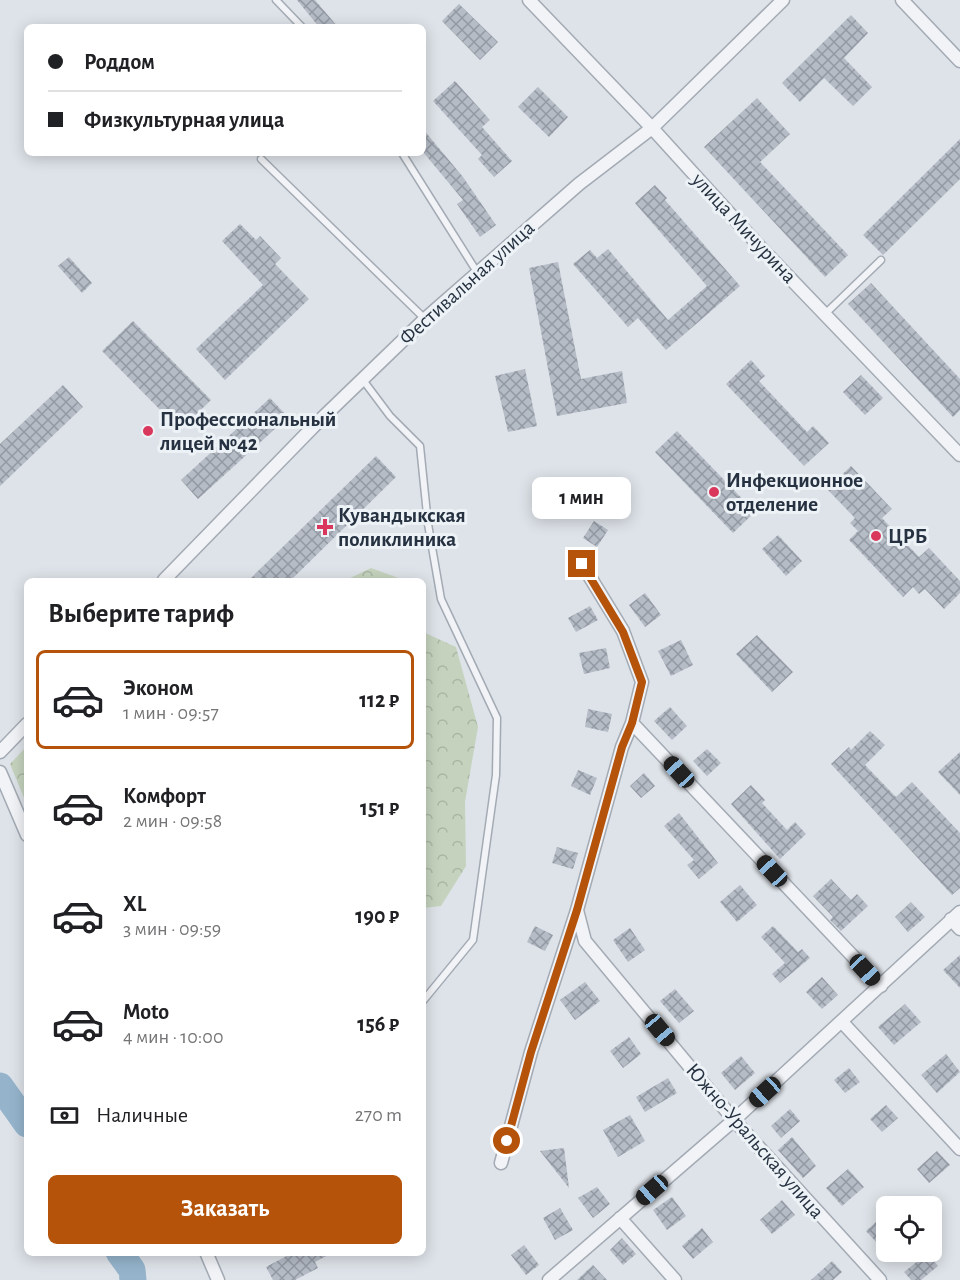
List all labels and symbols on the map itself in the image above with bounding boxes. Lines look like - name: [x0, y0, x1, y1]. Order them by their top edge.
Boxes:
- street label: улица Мичурина: [687, 168, 800, 287]
- street label: Фестивальная улица: [395, 217, 539, 349]
- place label: Профессиональный лицей №42: [160, 409, 336, 454]
- marker: Профессиональный лицей №42: [141, 424, 155, 438]
- place label: Инфекционное отделение: [726, 470, 863, 515]
- callout: 1 мин: [532, 477, 632, 519]
- marker: Инфекционное отделение: [707, 485, 721, 499]
- place label: Кувандыкская поликлиника: [338, 505, 466, 550]
- marker: Кувандыкская поликлиника: [316, 518, 334, 536]
- place label: ЦРБ: [888, 526, 927, 547]
- marker: ЦРБ: [869, 529, 883, 543]
- route end: [568, 550, 595, 577]
- car: [660, 753, 698, 791]
- car: [753, 852, 791, 890]
- car: [846, 951, 884, 989]
- car: [642, 1010, 678, 1050]
- street label: Южно-Уральская улица: [682, 1059, 828, 1223]
- car: [746, 1073, 784, 1111]
- route start: [493, 1127, 520, 1154]
- car: [633, 1171, 671, 1209]

